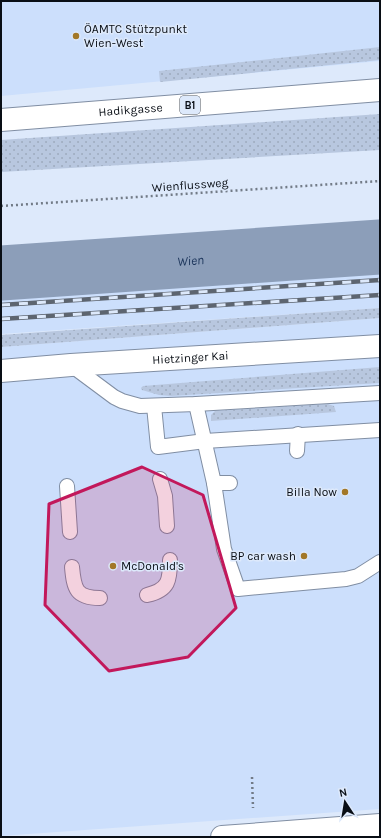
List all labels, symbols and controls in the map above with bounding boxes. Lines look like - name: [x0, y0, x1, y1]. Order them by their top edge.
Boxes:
- place label: ÖAMTC Stützpunkt Wien-West: [84, 22, 188, 50]
- marker: ÖAMTC Stützpunkt Wien-West: [71, 31, 81, 41]
- road number: B1: [180, 96, 200, 114]
- street label: Hadikgasse: [98, 100, 163, 119]
- street label: Wienflussweg: [151, 175, 229, 195]
- water label: Wien: [177, 252, 205, 269]
- street label: Hietzinger Kai: [152, 348, 229, 367]
- place label: Billa Now: [286, 485, 337, 499]
- marker: Billa Now: [340, 487, 350, 497]
- place label: BP car wash: [230, 549, 296, 563]
- marker: BP car wash: [299, 551, 309, 561]
- place label: McDonald's: [121, 559, 184, 573]
- marker: McDonald's: [108, 561, 118, 571]
- north arrow: [325, 782, 365, 822]
- text: N: [338, 786, 348, 800]

